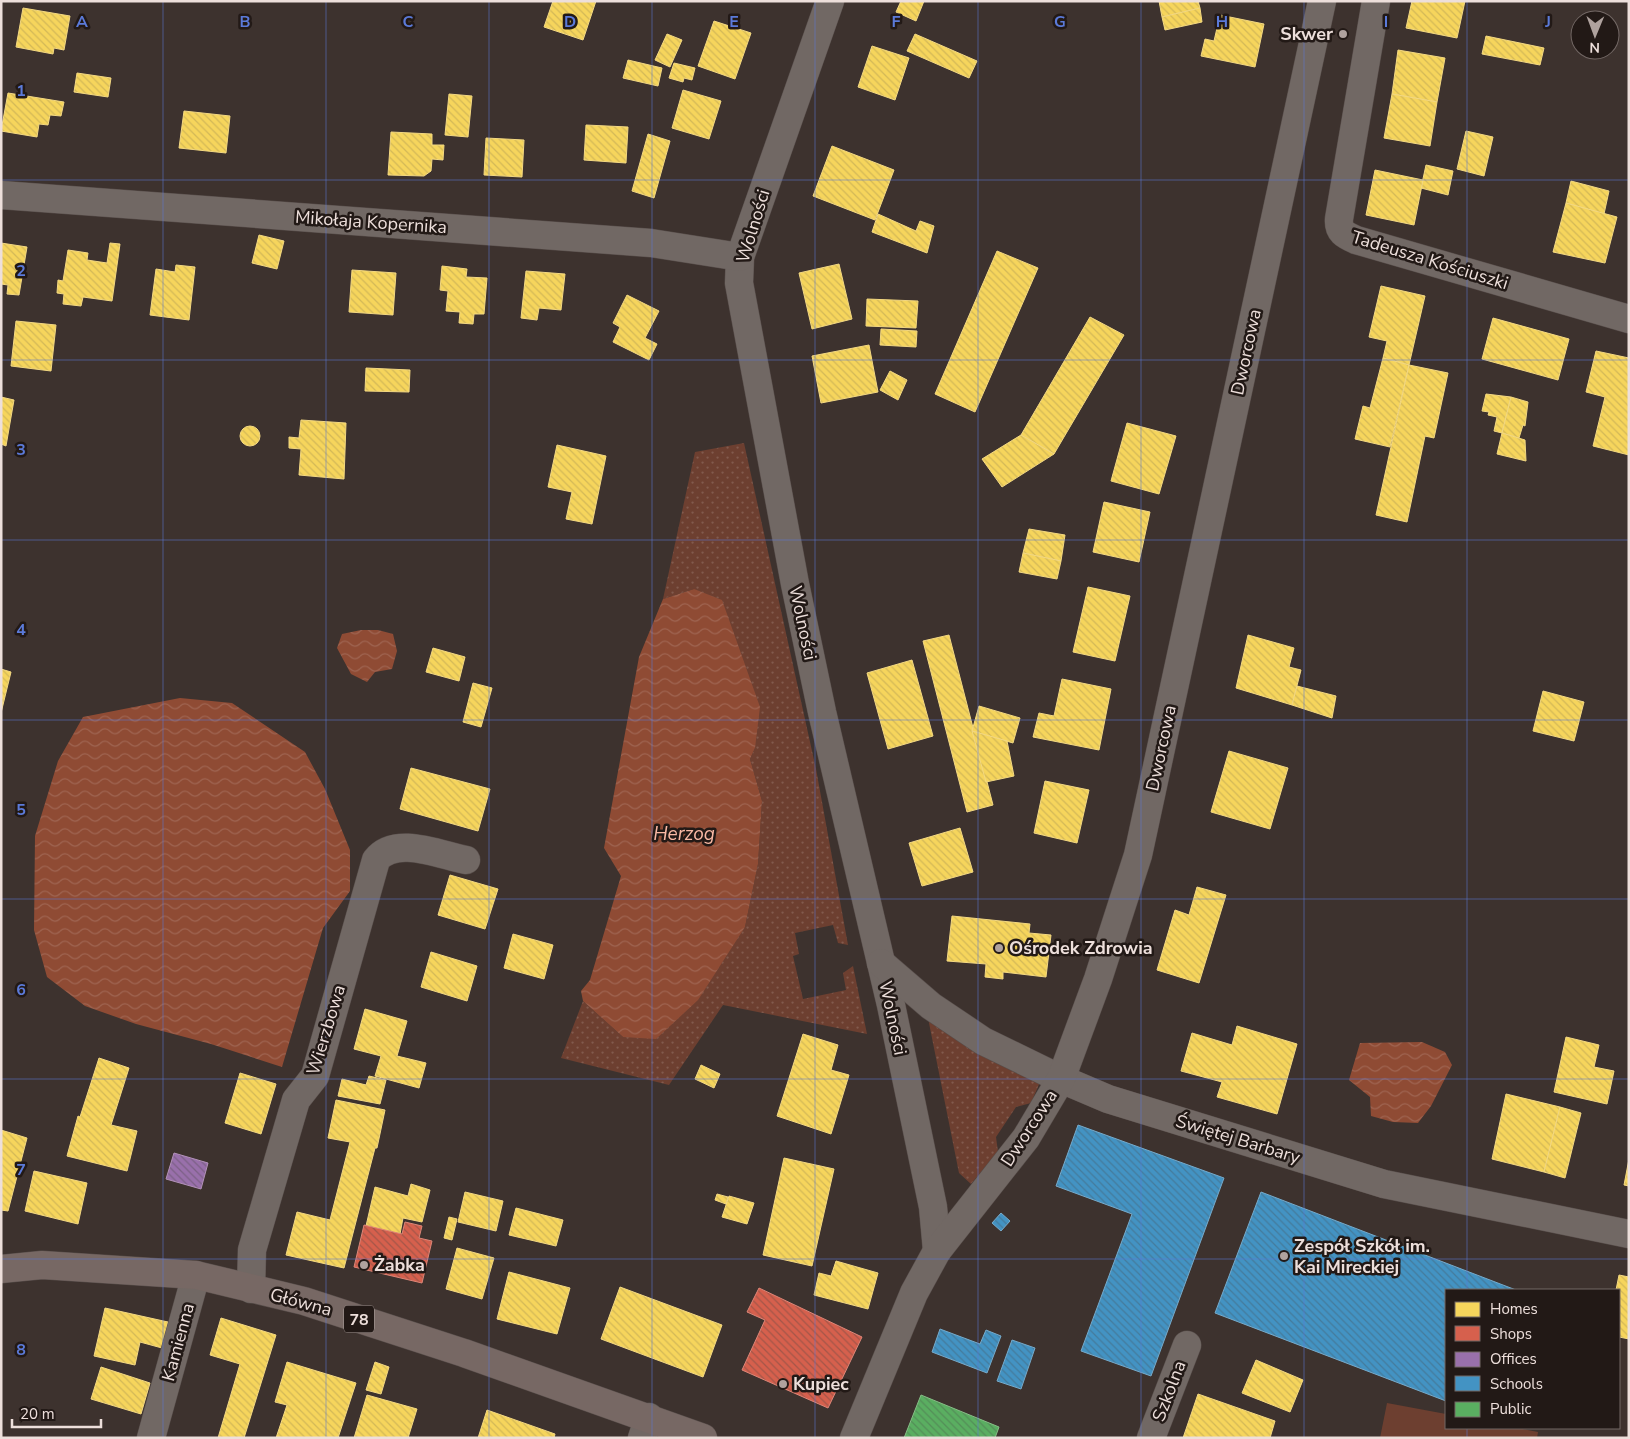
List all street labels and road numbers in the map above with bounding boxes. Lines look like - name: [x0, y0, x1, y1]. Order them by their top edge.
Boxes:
- street label: Wolności: [730, 186, 776, 266]
- street label: Mikołaja Kopernika: [294, 205, 448, 239]
- street label: Tadeusza Kościuszki: [1349, 225, 1511, 295]
- street label: Dworcowa: [1225, 307, 1267, 397]
- street label: Wolności: [783, 584, 823, 662]
- street label: Dworcowa: [1140, 703, 1182, 793]
- street label: Wolności: [873, 979, 913, 1057]
- street label: Wierzbowa: [301, 982, 351, 1078]
- street label: Dworcowa: [995, 1085, 1063, 1171]
- street label: Świętej Barbary: [1173, 1109, 1304, 1170]
- street label: Główna: [267, 1282, 335, 1322]
- street label: Kamienna: [156, 1300, 200, 1384]
- road number: 78: [344, 1306, 374, 1332]
- street label: Szkolna: [1146, 1357, 1192, 1425]

